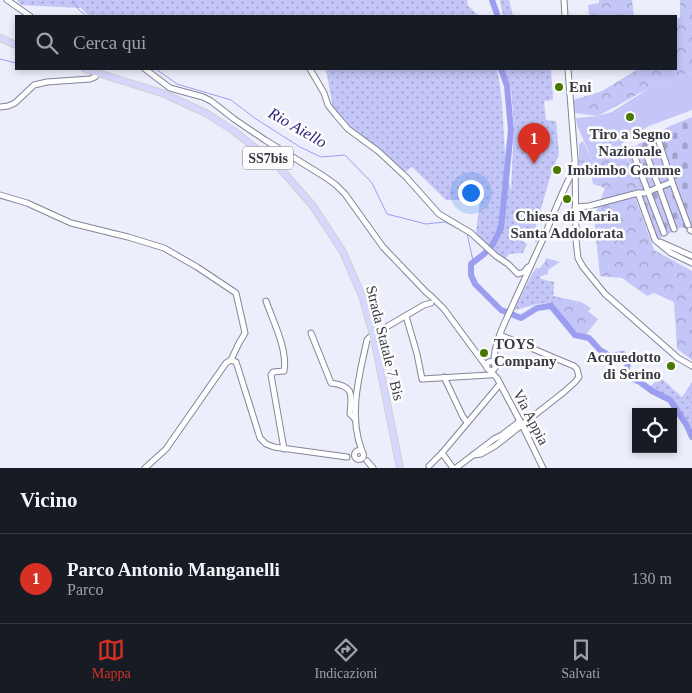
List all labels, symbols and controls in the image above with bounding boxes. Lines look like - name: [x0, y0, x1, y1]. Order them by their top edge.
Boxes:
- search box: [15, 15, 677, 70]
- icon: search: [33, 29, 61, 57]
- text: Cerca qui: [73, 32, 146, 53]
- place label: Eni: [569, 79, 592, 95]
- marker: Eni: [553, 81, 565, 93]
- water label: Rio Aiello: [265, 104, 330, 151]
- marker: Tiro a Segno Nazionale: [624, 111, 636, 123]
- pin: 1: [518, 123, 550, 164]
- place label: Tiro a Segno Nazionale: [589, 126, 671, 159]
- road number: SS7bis: [243, 146, 293, 170]
- place label: Imbimbo Gomme: [567, 162, 681, 178]
- marker: Imbimbo Gomme: [551, 164, 563, 176]
- your location: [458, 180, 484, 206]
- marker: Chiesa di Maria Santa Addolorata: [561, 193, 573, 205]
- place label: Chiesa di Maria Santa Addolorata: [511, 208, 624, 241]
- street label: Strada Statale 7 Bis: [363, 284, 407, 402]
- place label: TOYS Company: [494, 336, 557, 369]
- marker: TOYS Company: [478, 347, 490, 359]
- place label: Acquedotto di Serino: [587, 349, 661, 382]
- marker: Acquedotto di Serino: [665, 360, 677, 372]
- street label: Via Appia: [510, 386, 552, 448]
- map controls: [632, 408, 677, 453]
- button: locate: [632, 408, 677, 453]
- text: Vicino: [20, 488, 78, 512]
- text: Parco Antonio Manganelli: [67, 559, 280, 580]
- text: 1: [32, 570, 40, 587]
- text: 130 m: [632, 570, 672, 587]
- text: Parco: [67, 581, 103, 598]
- tab: Mappa: [92, 636, 131, 682]
- tab: Indicazioni: [314, 636, 377, 682]
- tab: Salvati: [561, 636, 600, 682]

